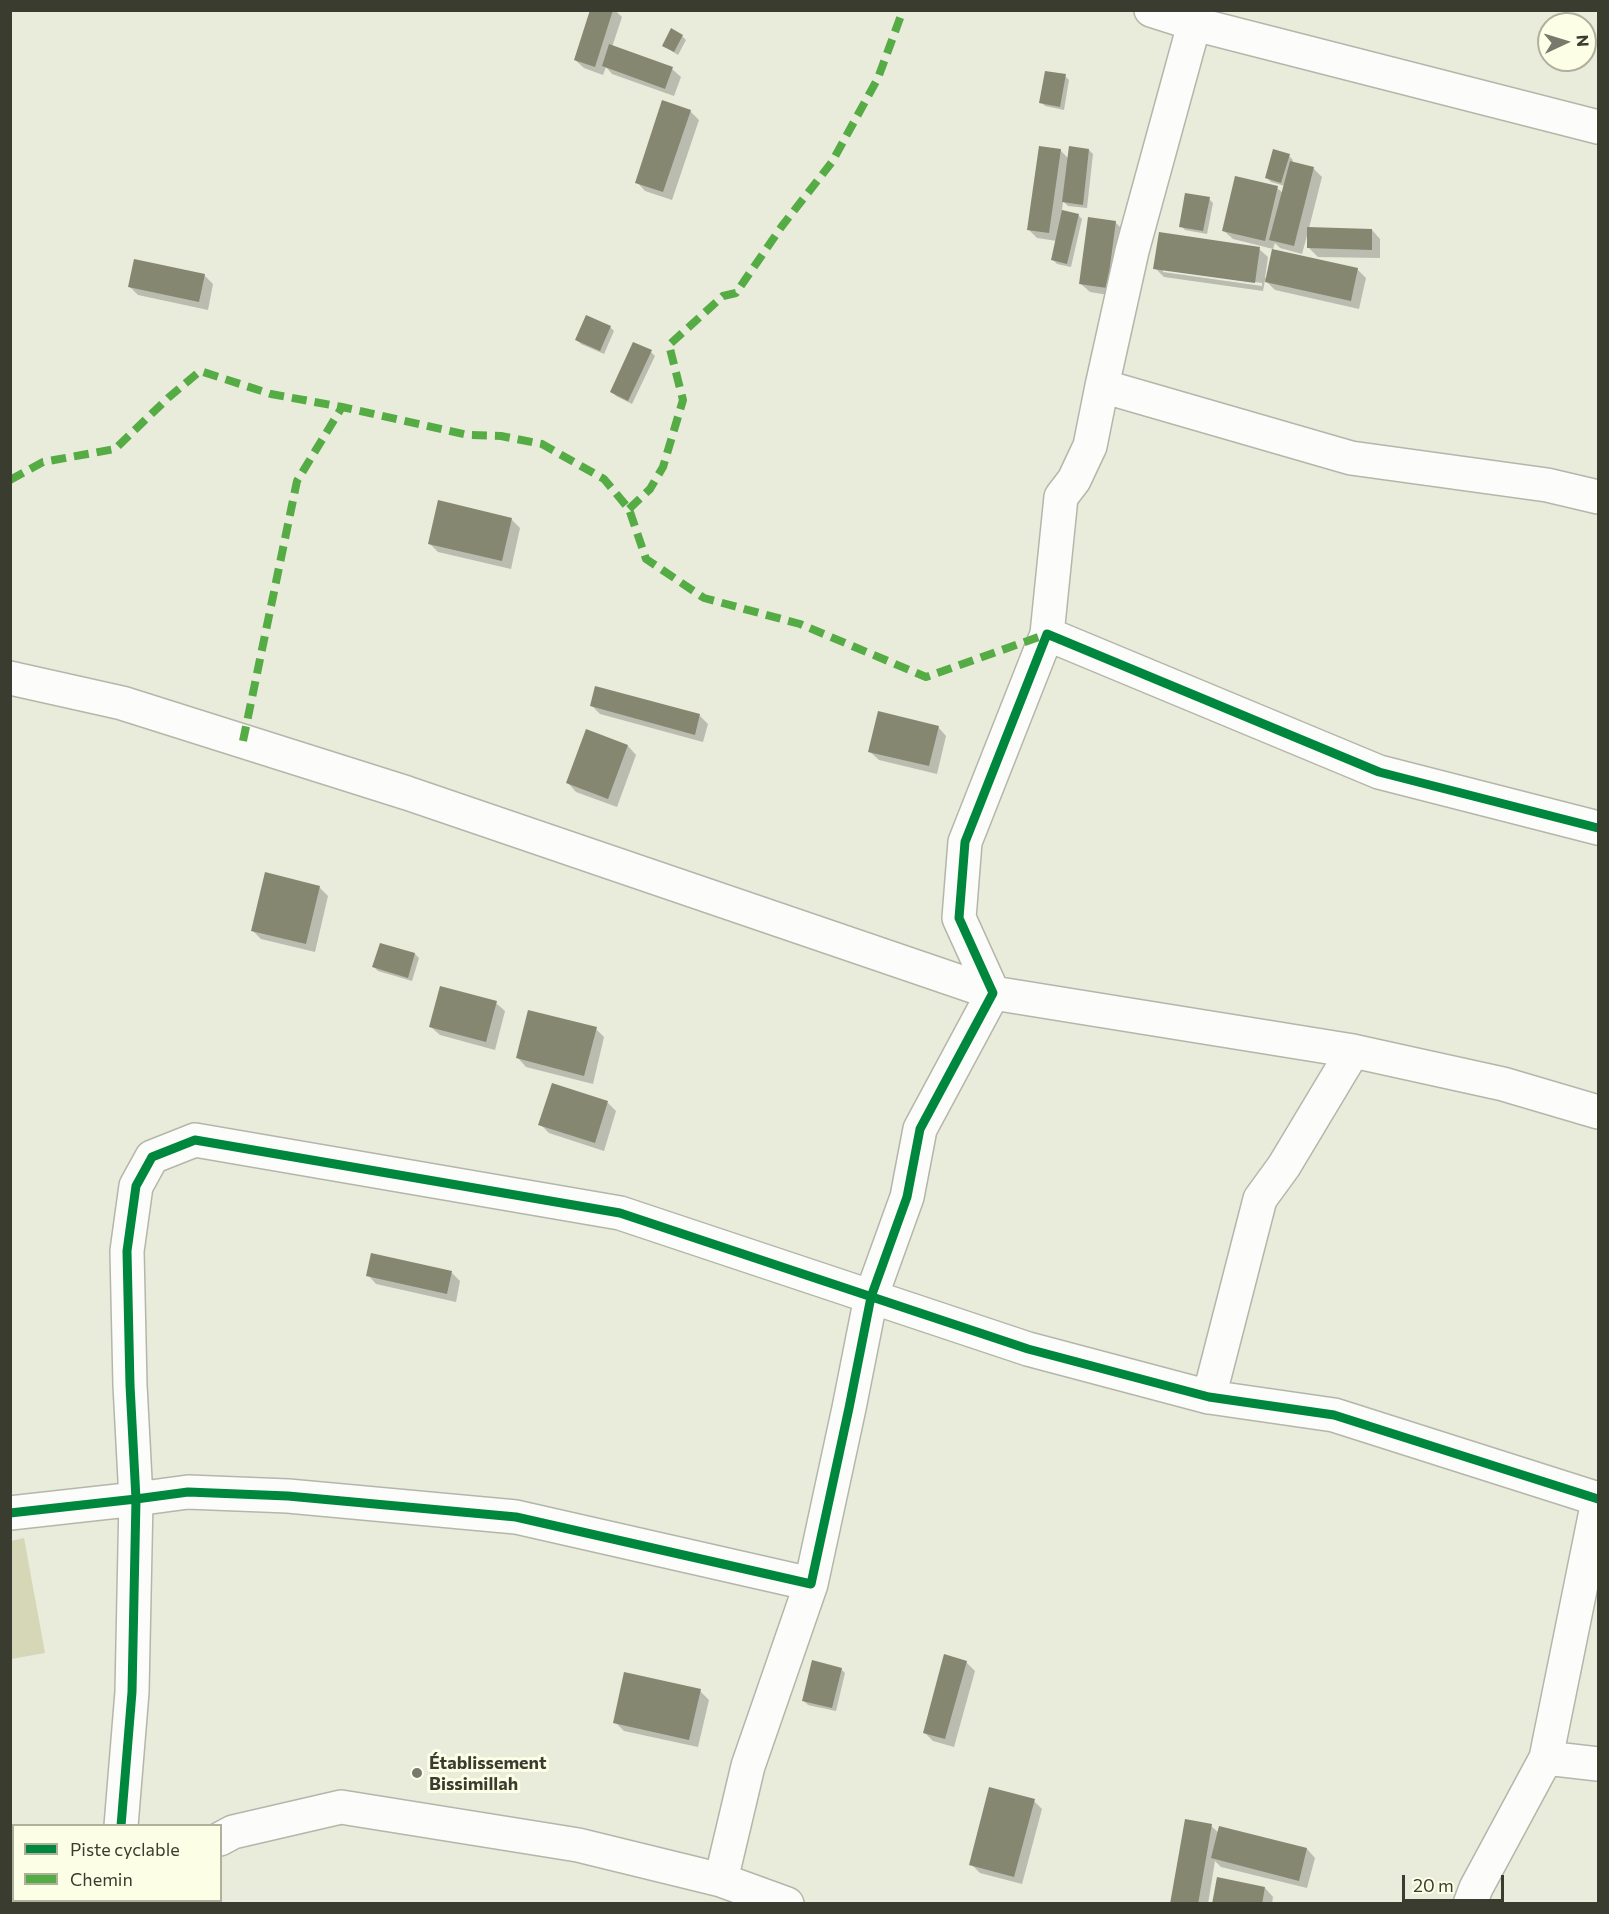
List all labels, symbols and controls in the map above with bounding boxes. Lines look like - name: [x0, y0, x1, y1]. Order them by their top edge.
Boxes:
- north arrow: [1537, 12, 1597, 72]
- text: N: [1574, 34, 1593, 47]
- place label: Établissement Bissimillah: [429, 1752, 547, 1794]
- marker: Établissement Bissimillah: [410, 1766, 424, 1780]
- legend: [12, 1824, 222, 1902]
- text: Piste cyclable: [70, 1838, 180, 1860]
- scale bar: [1405, 1863, 1507, 1901]
- text: Chemin: [70, 1868, 133, 1890]
- text: 20 m: [1413, 1874, 1454, 1896]

